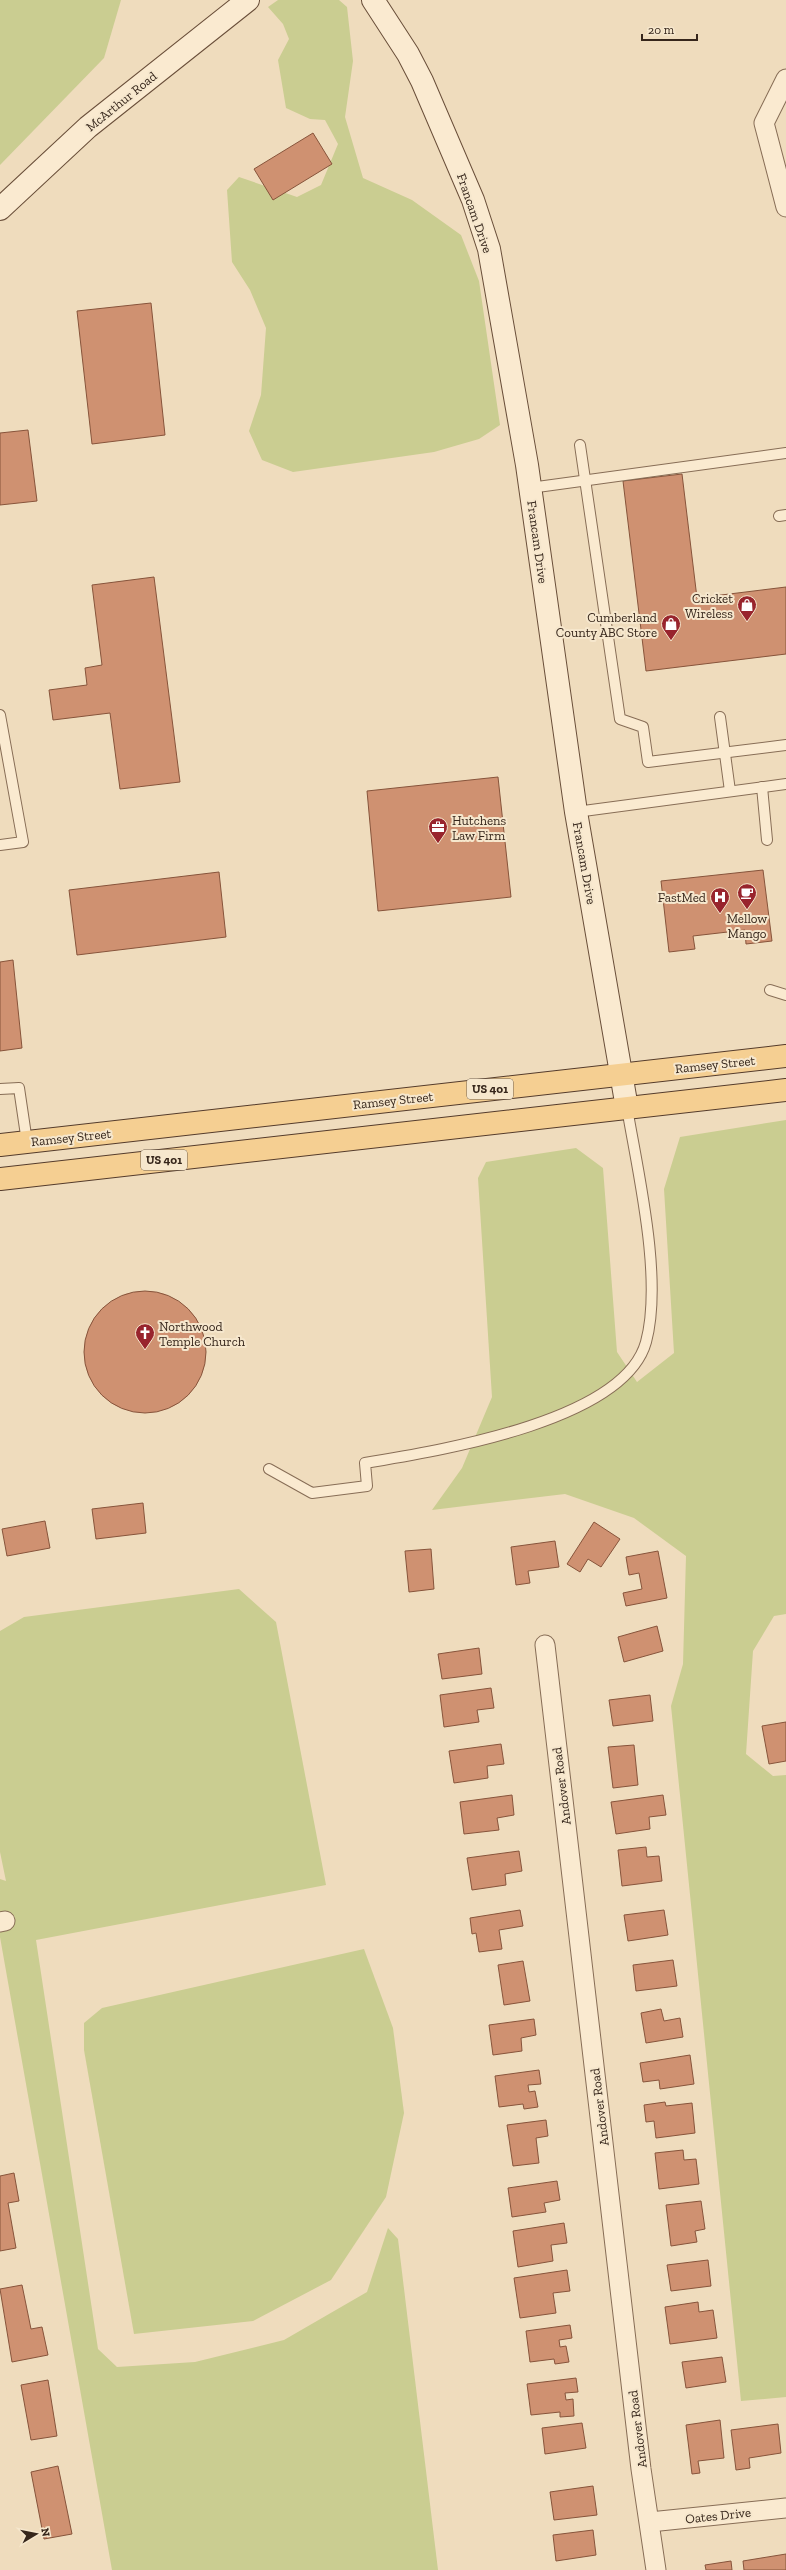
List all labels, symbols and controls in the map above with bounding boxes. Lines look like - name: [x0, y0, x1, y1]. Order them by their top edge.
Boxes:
- scale bar: [642, 16, 697, 42]
- text: 20 m: [648, 23, 675, 37]
- street label: McArthur Road: [83, 68, 160, 134]
- street label: Francam Drive: [454, 171, 495, 255]
- street label: Francam Drive: [524, 500, 551, 584]
- place label: Cricket Wireless: [685, 591, 733, 621]
- shop icon: Cricket Wireless: [736, 594, 758, 622]
- place label: Cumberland County ABC Store: [556, 610, 657, 640]
- shop icon: Cumberland County ABC Store: [660, 613, 682, 641]
- place label: Hutchens Law Firm: [452, 813, 507, 843]
- office icon: Hutchens Law Firm: [427, 816, 449, 844]
- street label: Francam Drive: [570, 821, 599, 906]
- cafe icon: Mellow Mango: [736, 882, 758, 910]
- hospital icon: FastMed: [709, 886, 731, 914]
- place label: FastMed: [658, 890, 706, 905]
- place label: Mellow Mango: [727, 911, 767, 941]
- street label: Ramsey Street: [674, 1053, 756, 1076]
- road number: US 401: [467, 1079, 513, 1099]
- street label: Ramsey Street: [352, 1089, 434, 1112]
- street label: Ramsey Street: [30, 1126, 112, 1149]
- road number: US 401: [141, 1150, 187, 1170]
- place label: Northwood Temple Church: [159, 1319, 246, 1349]
- church icon: Northwood Temple Church: [134, 1322, 156, 1350]
- street label: Andover Road: [549, 1746, 574, 1826]
- street label: Andover Road: [587, 2067, 612, 2147]
- street label: Andover Road: [625, 2389, 650, 2469]
- street label: Oates Drive: [685, 2505, 752, 2526]
- north arrow: [16, 2514, 56, 2554]
- text: N: [38, 2527, 53, 2538]

